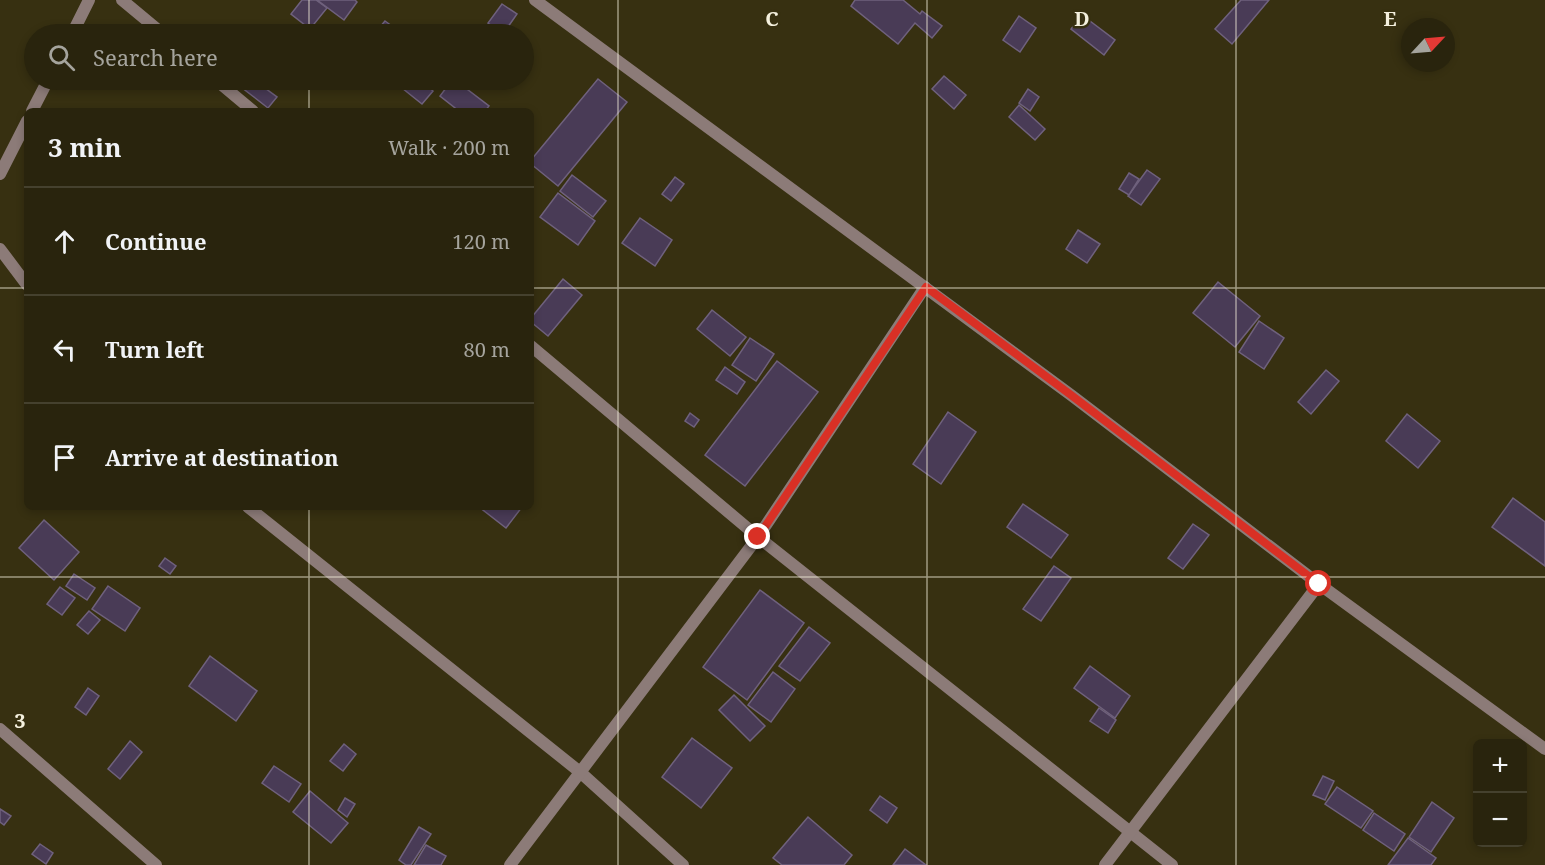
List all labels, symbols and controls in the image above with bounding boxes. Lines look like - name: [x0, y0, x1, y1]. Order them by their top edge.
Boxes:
- text: C: [765, 5, 779, 32]
- text: D: [1074, 5, 1090, 32]
- text: E: [1383, 5, 1397, 32]
- north arrow: [1401, 18, 1455, 72]
- search box: [24, 24, 534, 90]
- icon: search: [45, 41, 78, 74]
- text: Search here: [93, 42, 218, 72]
- text: 3 min: [48, 129, 122, 165]
- text: Walk · 200 m: [388, 134, 510, 161]
- icon: ahead: [48, 225, 81, 258]
- text: Continue: [105, 226, 207, 256]
- text: 120 m: [452, 228, 510, 255]
- icon: left: [48, 333, 81, 366]
- text: Turn left: [105, 334, 204, 364]
- text: 80 m: [464, 336, 510, 363]
- icon: arrive: [48, 441, 81, 474]
- text: Arrive at destination: [105, 442, 339, 472]
- route end: [744, 523, 770, 549]
- route start: [1305, 570, 1331, 596]
- text: 3: [14, 707, 26, 734]
- map controls: [1473, 739, 1527, 847]
- button: +: [1473, 739, 1527, 793]
- button: −: [1473, 793, 1527, 847]

